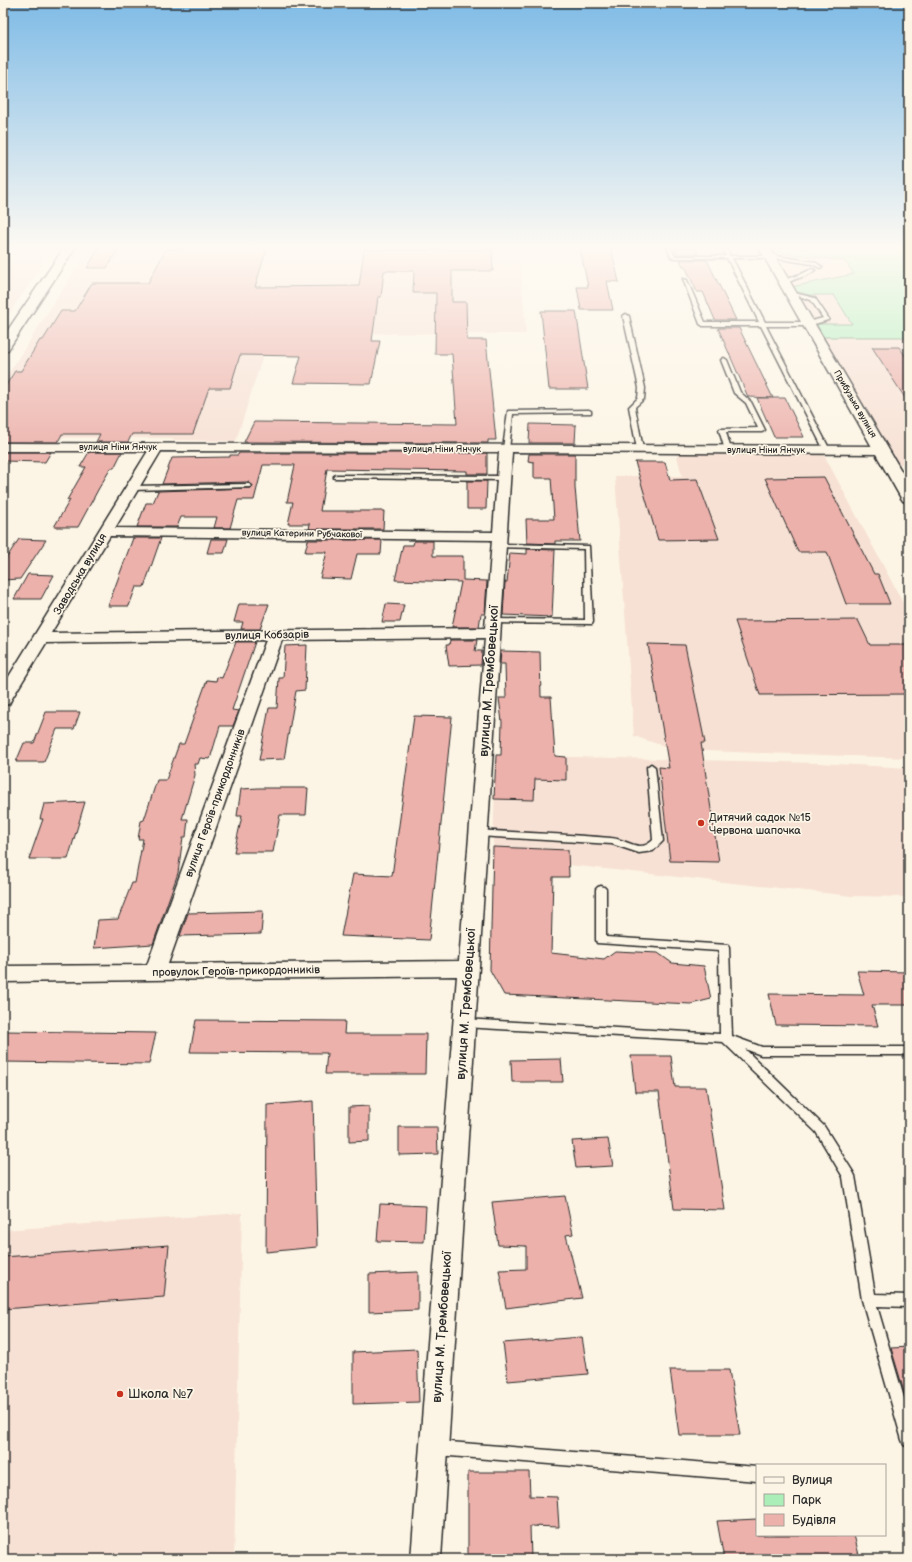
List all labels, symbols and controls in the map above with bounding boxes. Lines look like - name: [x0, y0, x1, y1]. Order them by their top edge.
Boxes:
- street label: Прибузька вулиця: [831, 368, 879, 440]
- street label: вулиця Ніни Янчук: [79, 442, 157, 453]
- street label: вулиця Ніни Янчук: [403, 444, 481, 455]
- street label: вулиця Ніни Янчук: [727, 445, 805, 456]
- street label: вулиця Катерини Рубчакової: [242, 527, 363, 541]
- street label: Заводська вулиця: [51, 531, 109, 617]
- street label: вулиця М. Трембовецької: [476, 604, 502, 757]
- street label: вулиця Кобзарів: [225, 628, 309, 642]
- street label: вулиця Героїв-прикордонників: [182, 727, 248, 879]
- place label: Дитячий садок №15 Червона шапочка: [709, 811, 811, 837]
- marker: Дитячий садок №15 Червона шапочка: [696, 818, 706, 828]
- street label: вулиця М. Трембовецької: [453, 927, 479, 1080]
- street label: провулок Героїв-прикордонників: [152, 963, 320, 979]
- street label: вулиця М. Трембовецької: [429, 1250, 455, 1403]
- place label: Школа №7: [128, 1386, 193, 1402]
- marker: Школа №7: [115, 1389, 125, 1399]
- legend: [756, 1464, 886, 1536]
- text: Вулиця: [792, 1473, 833, 1488]
- text: Парк: [792, 1493, 822, 1508]
- text: Будівля: [792, 1513, 836, 1528]

